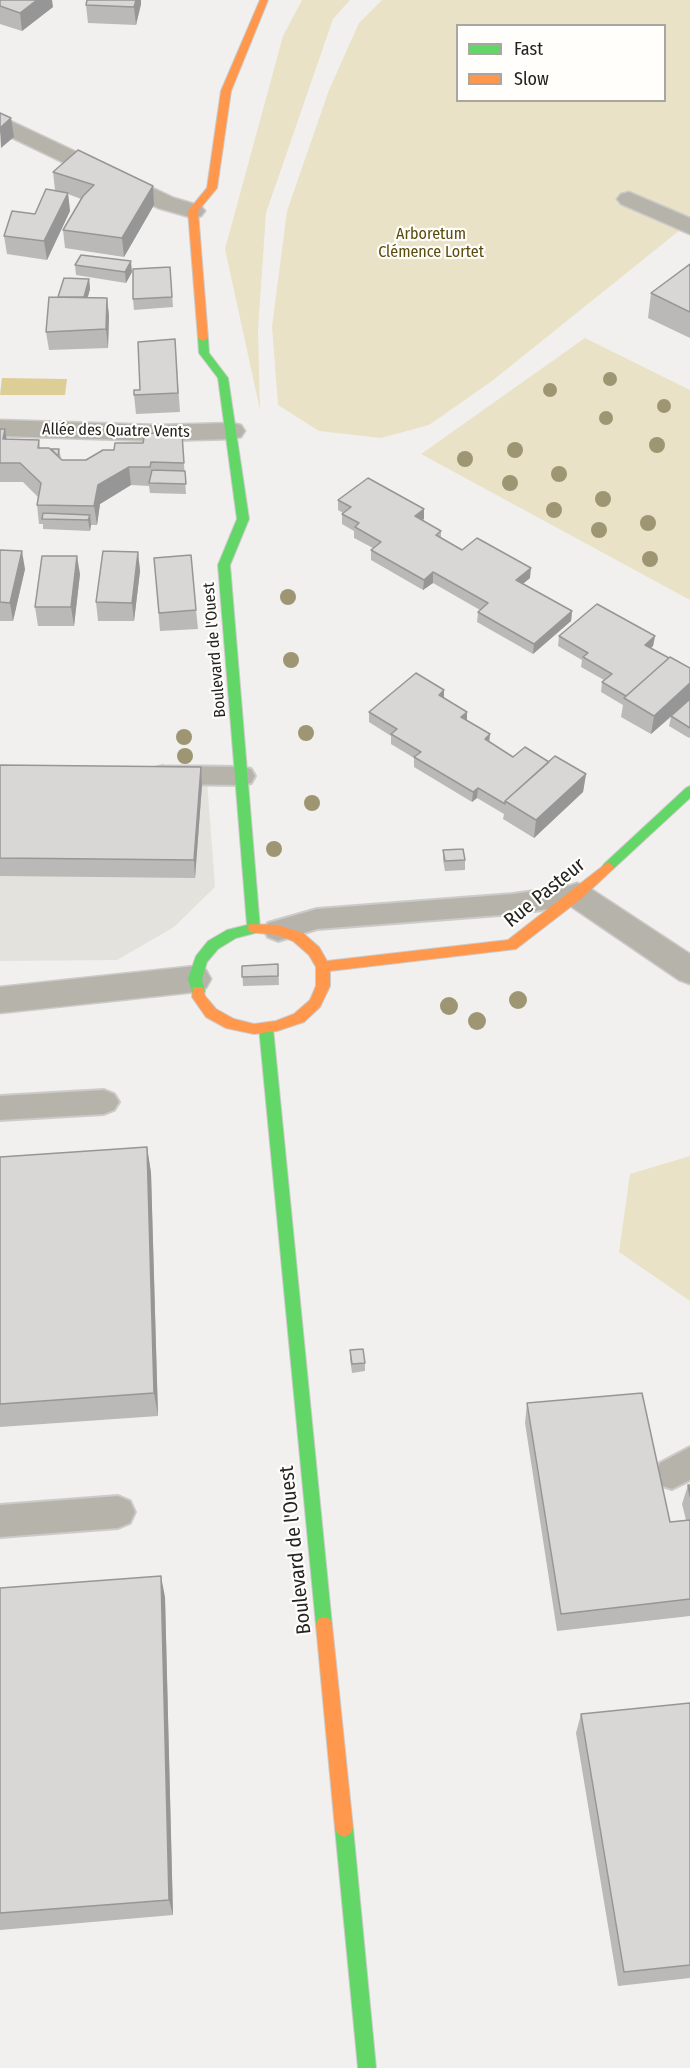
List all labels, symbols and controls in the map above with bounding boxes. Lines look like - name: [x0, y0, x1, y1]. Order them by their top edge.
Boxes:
- legend: [456, 24, 666, 102]
- text: Fast: [514, 38, 543, 60]
- text: Slow: [514, 68, 549, 90]
- park label: Arboretum Clémence Lortet: [378, 225, 484, 263]
- street label: Allée des Quatre Vents: [42, 420, 190, 442]
- street label: Boulevard de l'Ouest: [200, 582, 230, 718]
- street label: Rue Pasteur: [500, 853, 590, 933]
- street label: Boulevard de l'Ouest: [275, 1464, 317, 1636]

